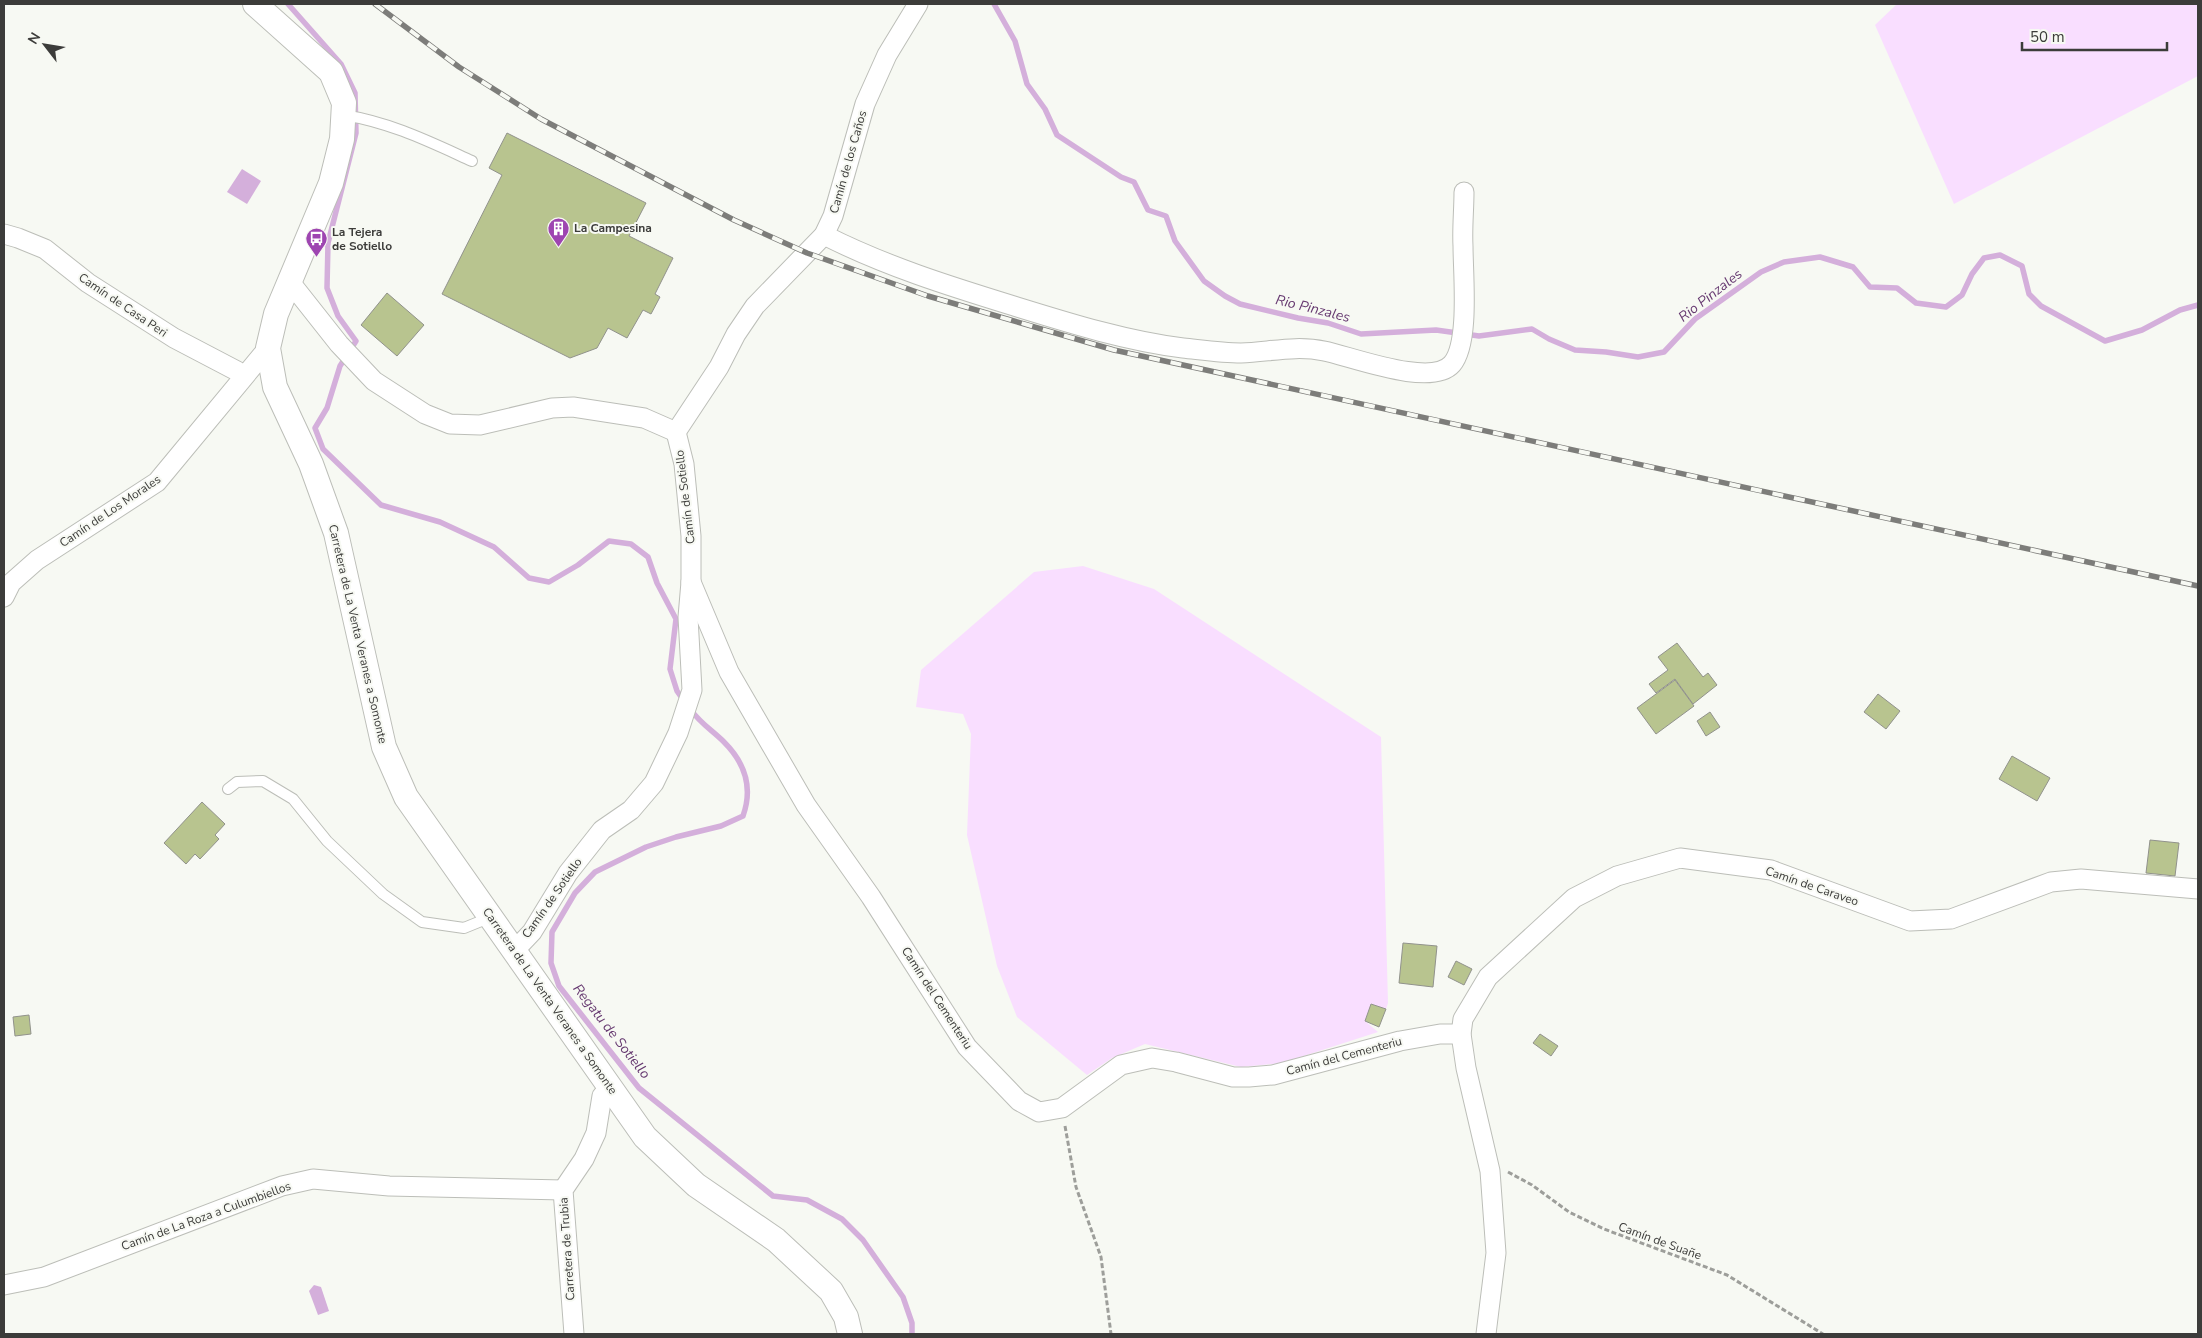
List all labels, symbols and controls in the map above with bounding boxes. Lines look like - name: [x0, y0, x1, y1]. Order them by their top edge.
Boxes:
- north arrow: [20, 20, 70, 70]
- scale bar: [2022, 20, 2167, 52]
- text: 50 m: [2030, 27, 2065, 47]
- text: N: [23, 29, 45, 48]
- street label: Camín de los Caños: [826, 109, 870, 215]
- building icon: La Campesina: [546, 216, 570, 247]
- place label: La Campesina: [574, 220, 652, 236]
- place label: La Tejera de Sotiello: [332, 224, 392, 254]
- bus stop icon: La Tejera de Sotiello: [304, 227, 328, 258]
- water label: Rio Pinzales: [1674, 264, 1746, 326]
- street label: Camín de Casa Peri: [75, 269, 171, 341]
- water label: Rio Pinzales: [1274, 290, 1352, 327]
- street label: Camín de Sotiello: [671, 449, 699, 545]
- street label: Camín de Los Morales: [56, 471, 164, 551]
- street label: Carretera de La Venta Veranes a Somonte: [325, 523, 391, 745]
- street label: Camín de Sotiello: [518, 854, 586, 941]
- street label: Camín de Caraveo: [1763, 863, 1861, 910]
- street label: Carretera de La Venta Veranes a Somonte: [479, 904, 621, 1098]
- street label: Camín del Cementeriu: [898, 944, 976, 1052]
- water label: Regatu de Sotiello: [568, 980, 655, 1083]
- street label: Camín del Cementeriu: [1284, 1033, 1404, 1079]
- street label: Camín de La Roza a Culumbiellos: [119, 1178, 293, 1254]
- street label: Carretera de Trubia: [555, 1197, 579, 1301]
- street label: Camín de Suañe: [1616, 1219, 1704, 1263]

